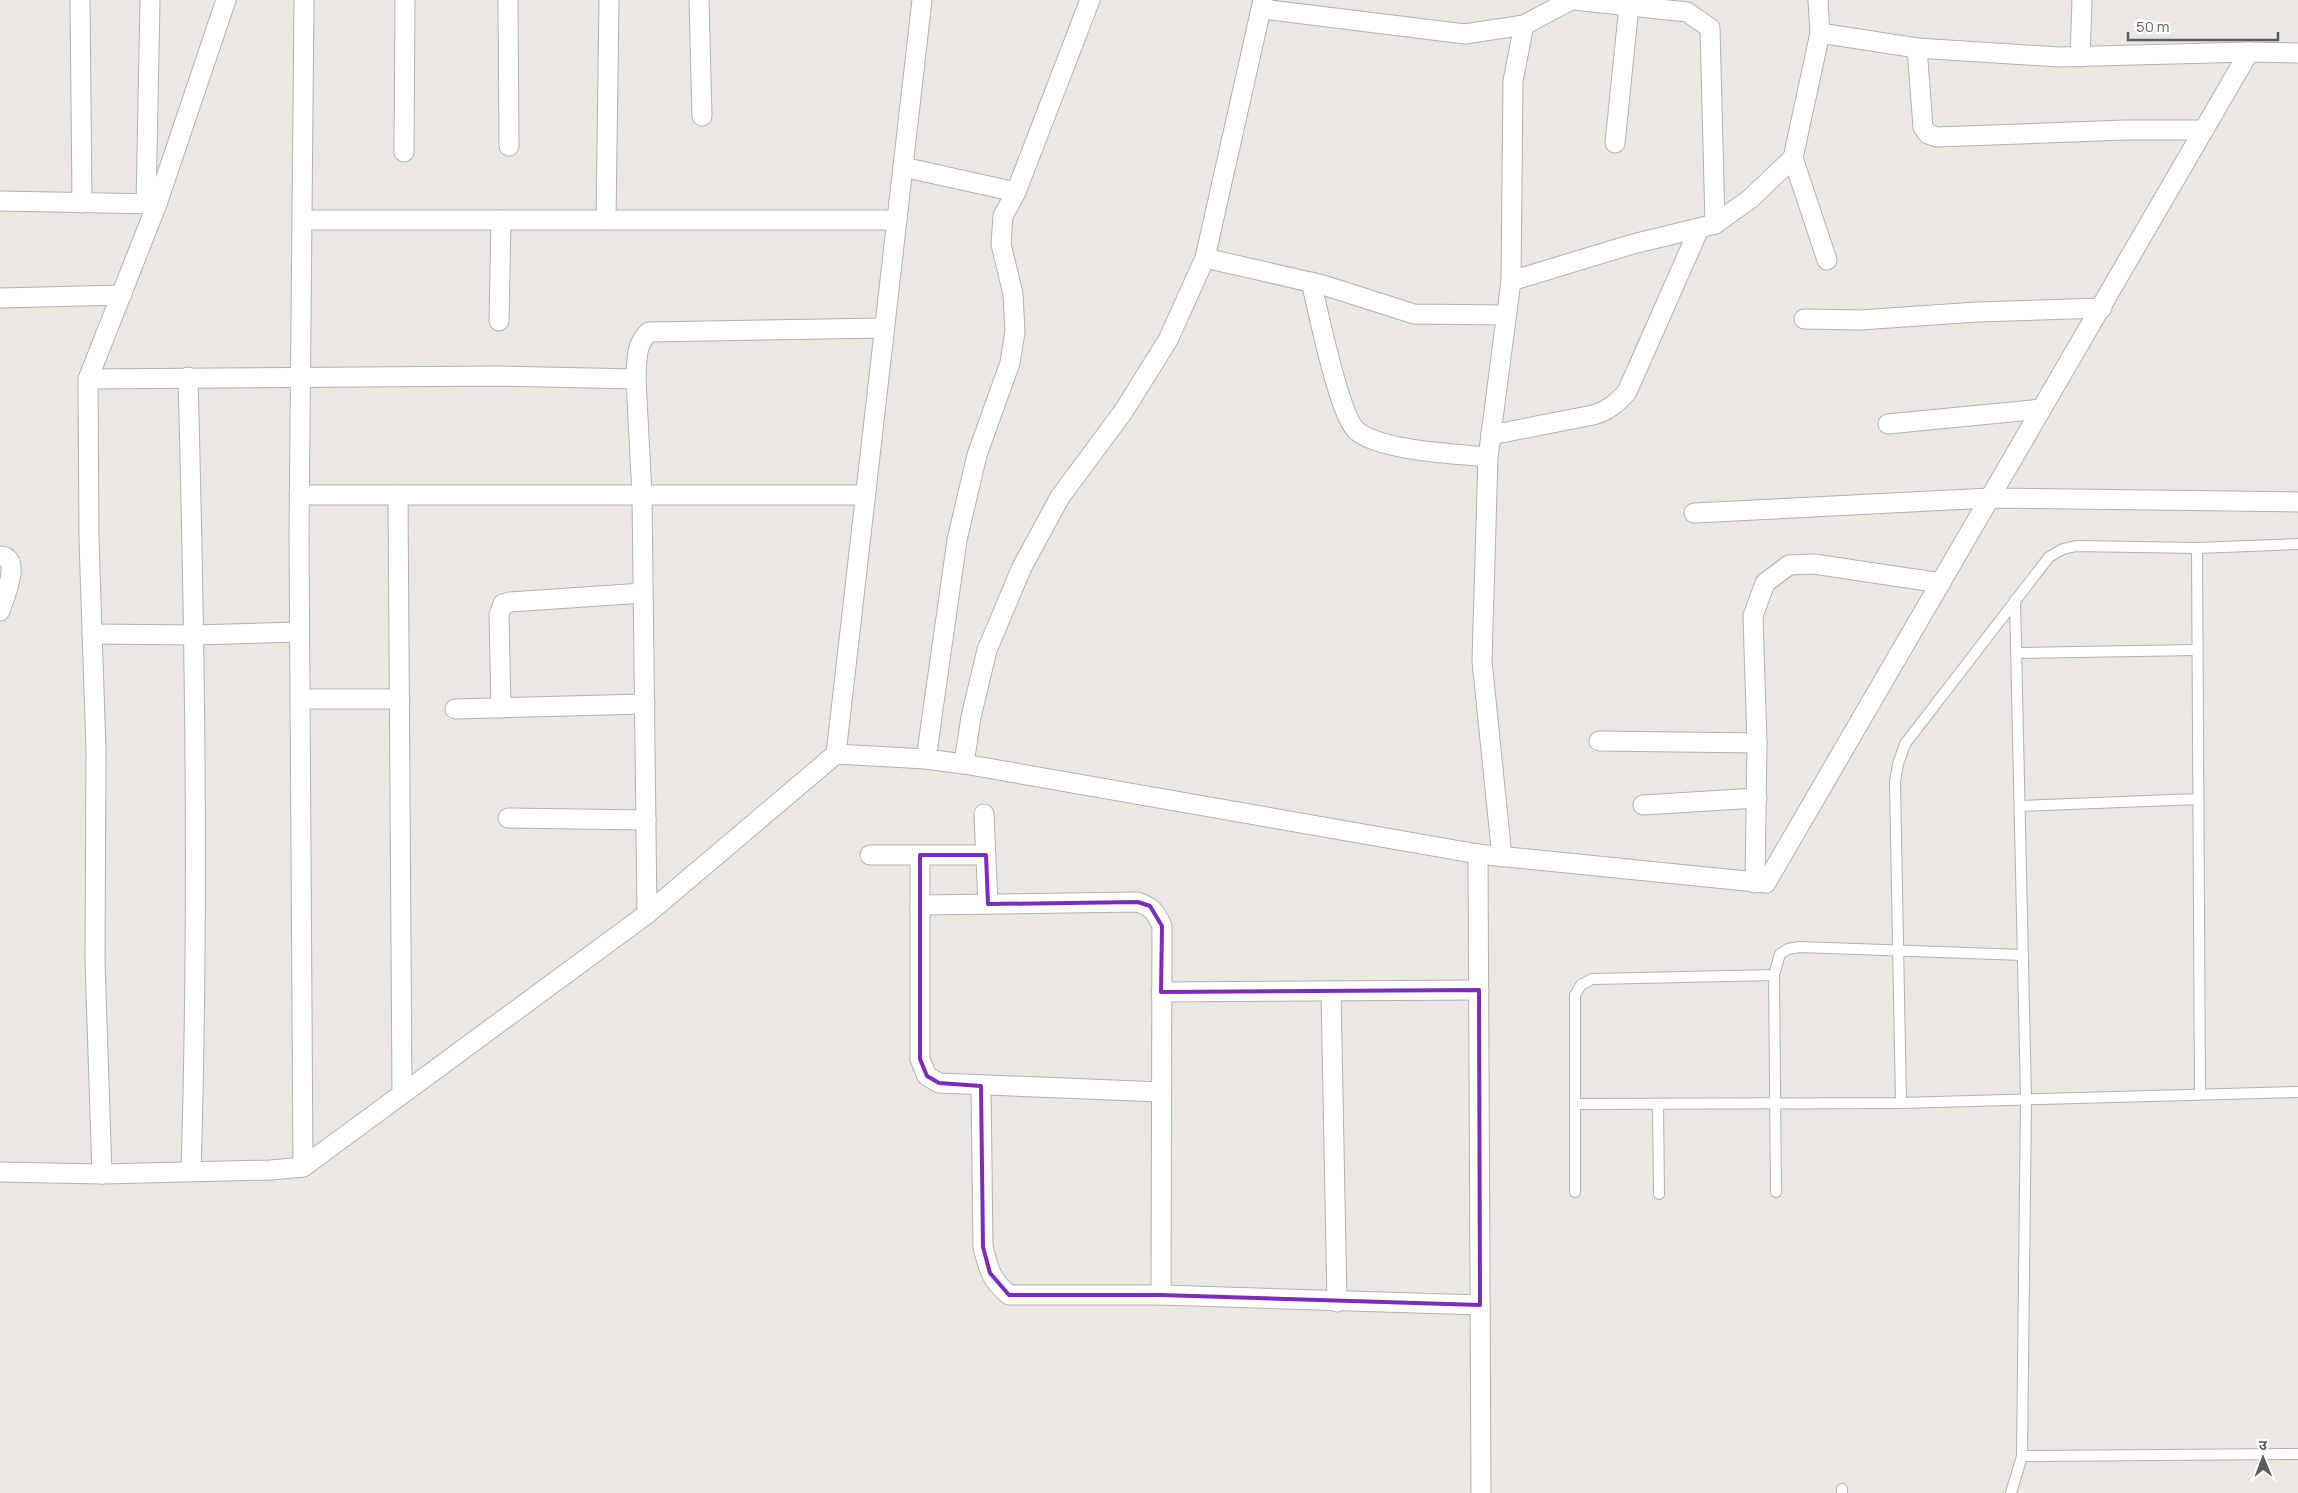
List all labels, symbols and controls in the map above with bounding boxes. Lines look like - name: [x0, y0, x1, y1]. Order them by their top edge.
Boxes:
- scale bar: [2128, 10, 2278, 42]
- text: 50 m: [2136, 16, 2170, 37]
- north arrow: [2238, 1433, 2288, 1483]
- text: उ: [2258, 1435, 2268, 1454]

